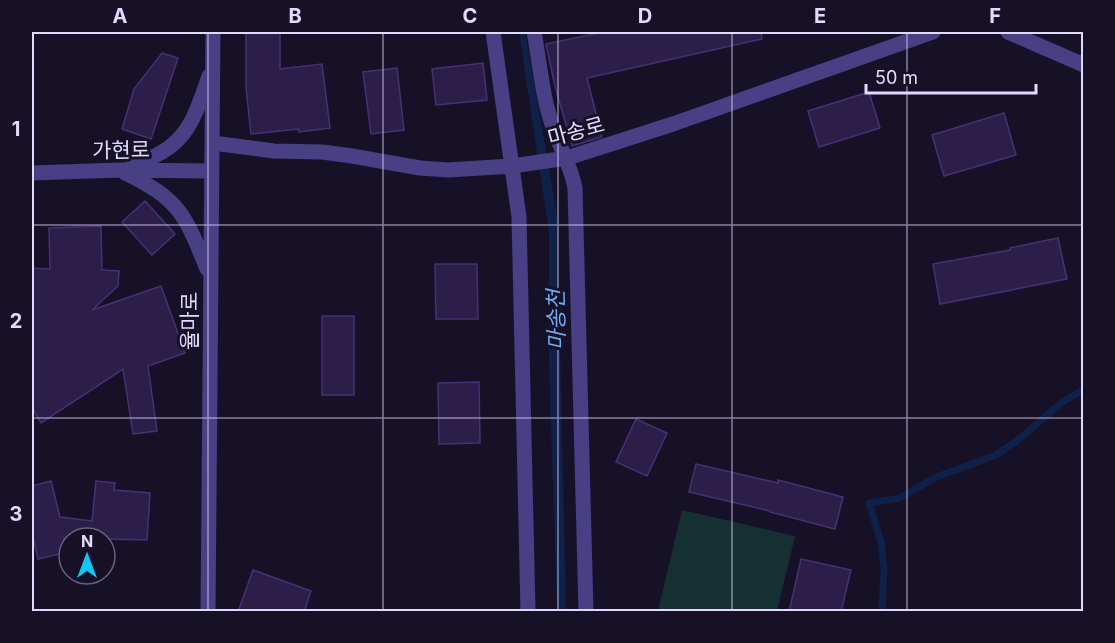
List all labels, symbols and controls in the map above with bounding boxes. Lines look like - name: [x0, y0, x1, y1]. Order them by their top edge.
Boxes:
- text: A: [113, 4, 128, 28]
- text: B: [288, 4, 302, 28]
- text: C: [463, 4, 477, 28]
- text: D: [638, 4, 652, 28]
- text: E: [814, 4, 826, 28]
- text: F: [989, 4, 1001, 28]
- scale bar: [866, 57, 1036, 95]
- text: 50 m: [875, 67, 918, 88]
- street label: 마송로: [545, 111, 607, 151]
- text: 1: [12, 117, 20, 141]
- street label: 가현로: [92, 137, 150, 163]
- water label: 마송천: [542, 287, 570, 351]
- street label: 율마로: [177, 292, 202, 350]
- text: 2: [10, 309, 22, 333]
- text: 3: [10, 502, 22, 526]
- north arrow: [57, 526, 117, 586]
- text: N: [81, 531, 93, 551]

